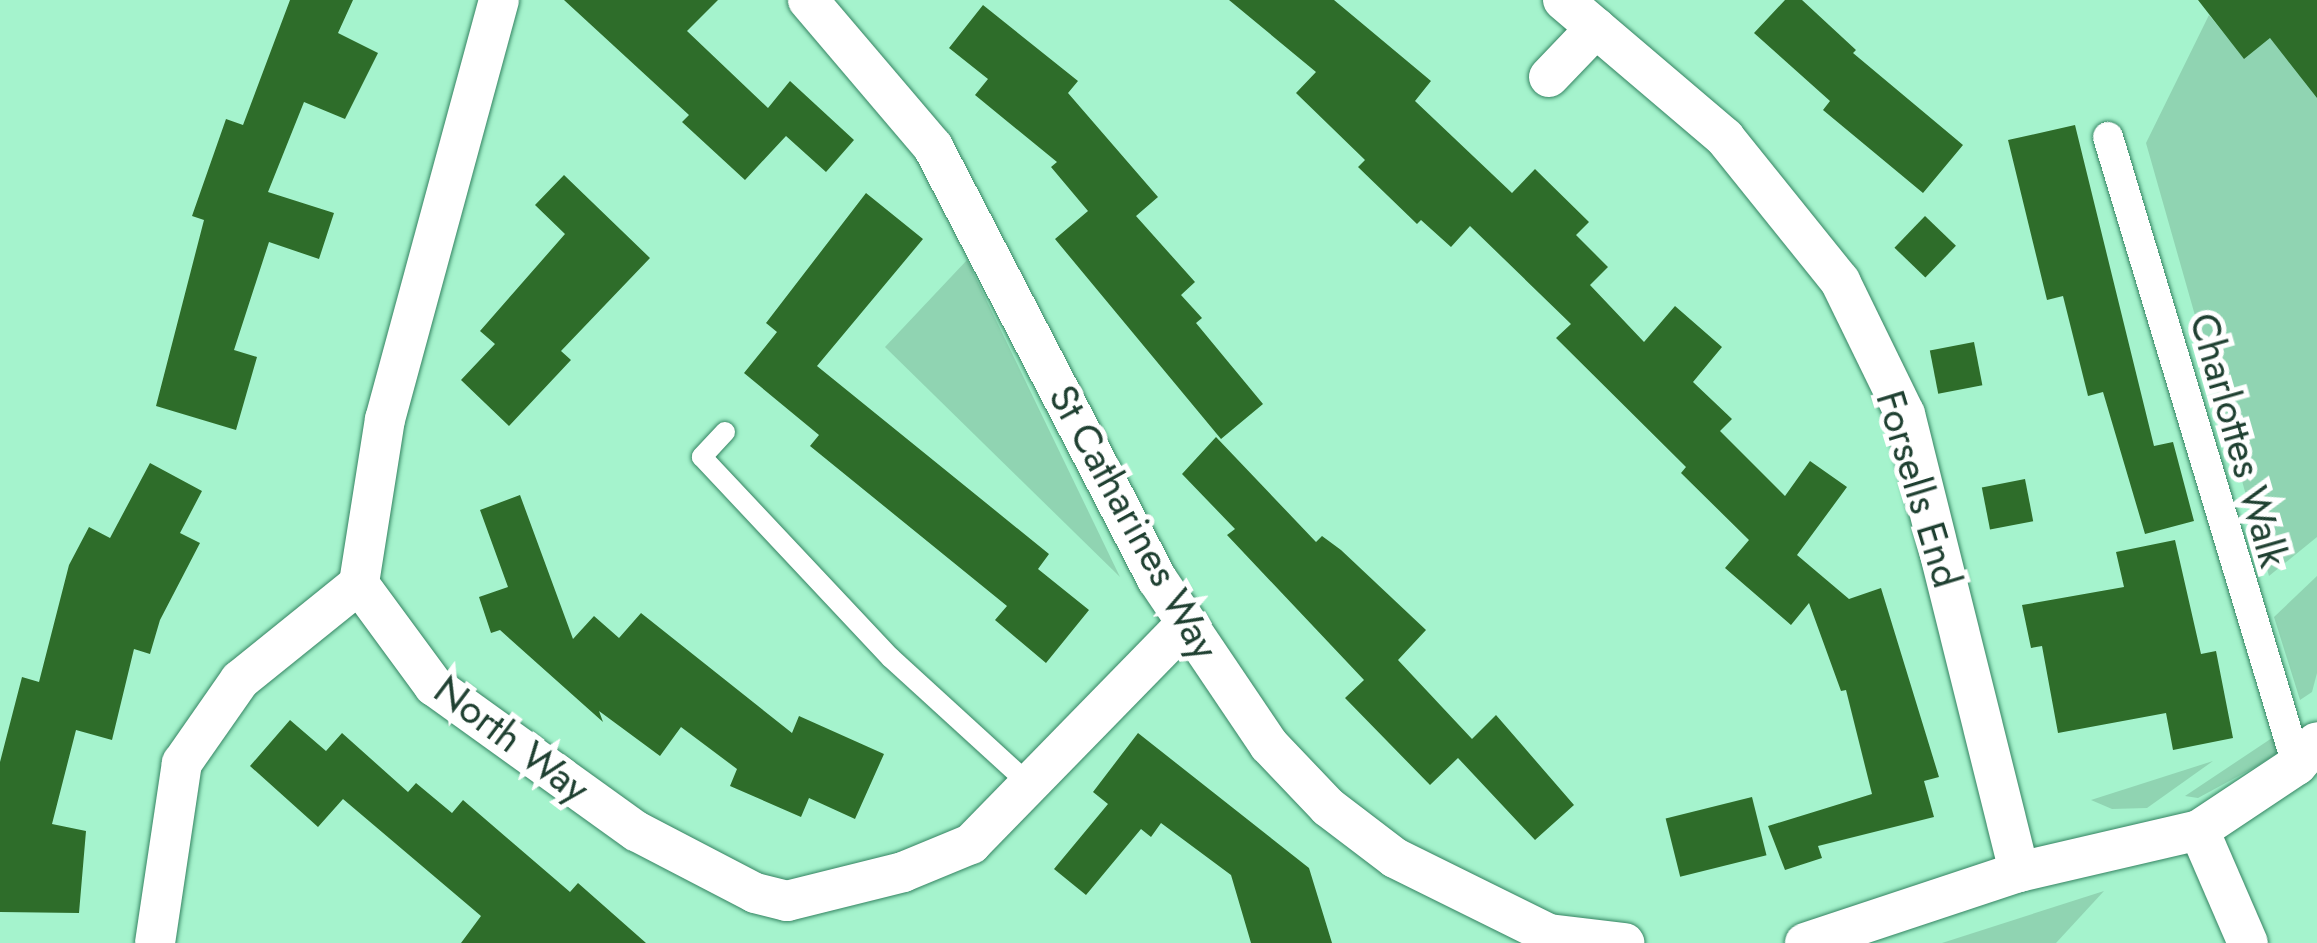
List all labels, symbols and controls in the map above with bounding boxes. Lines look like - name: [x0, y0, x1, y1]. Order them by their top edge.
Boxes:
- street label: Charlottes Walk: [2180, 307, 2298, 573]
- street label: St Catharines Way: [1039, 377, 1229, 667]
- street label: Forsells End: [1866, 385, 1972, 593]
- street label: North Way: [425, 665, 599, 813]

